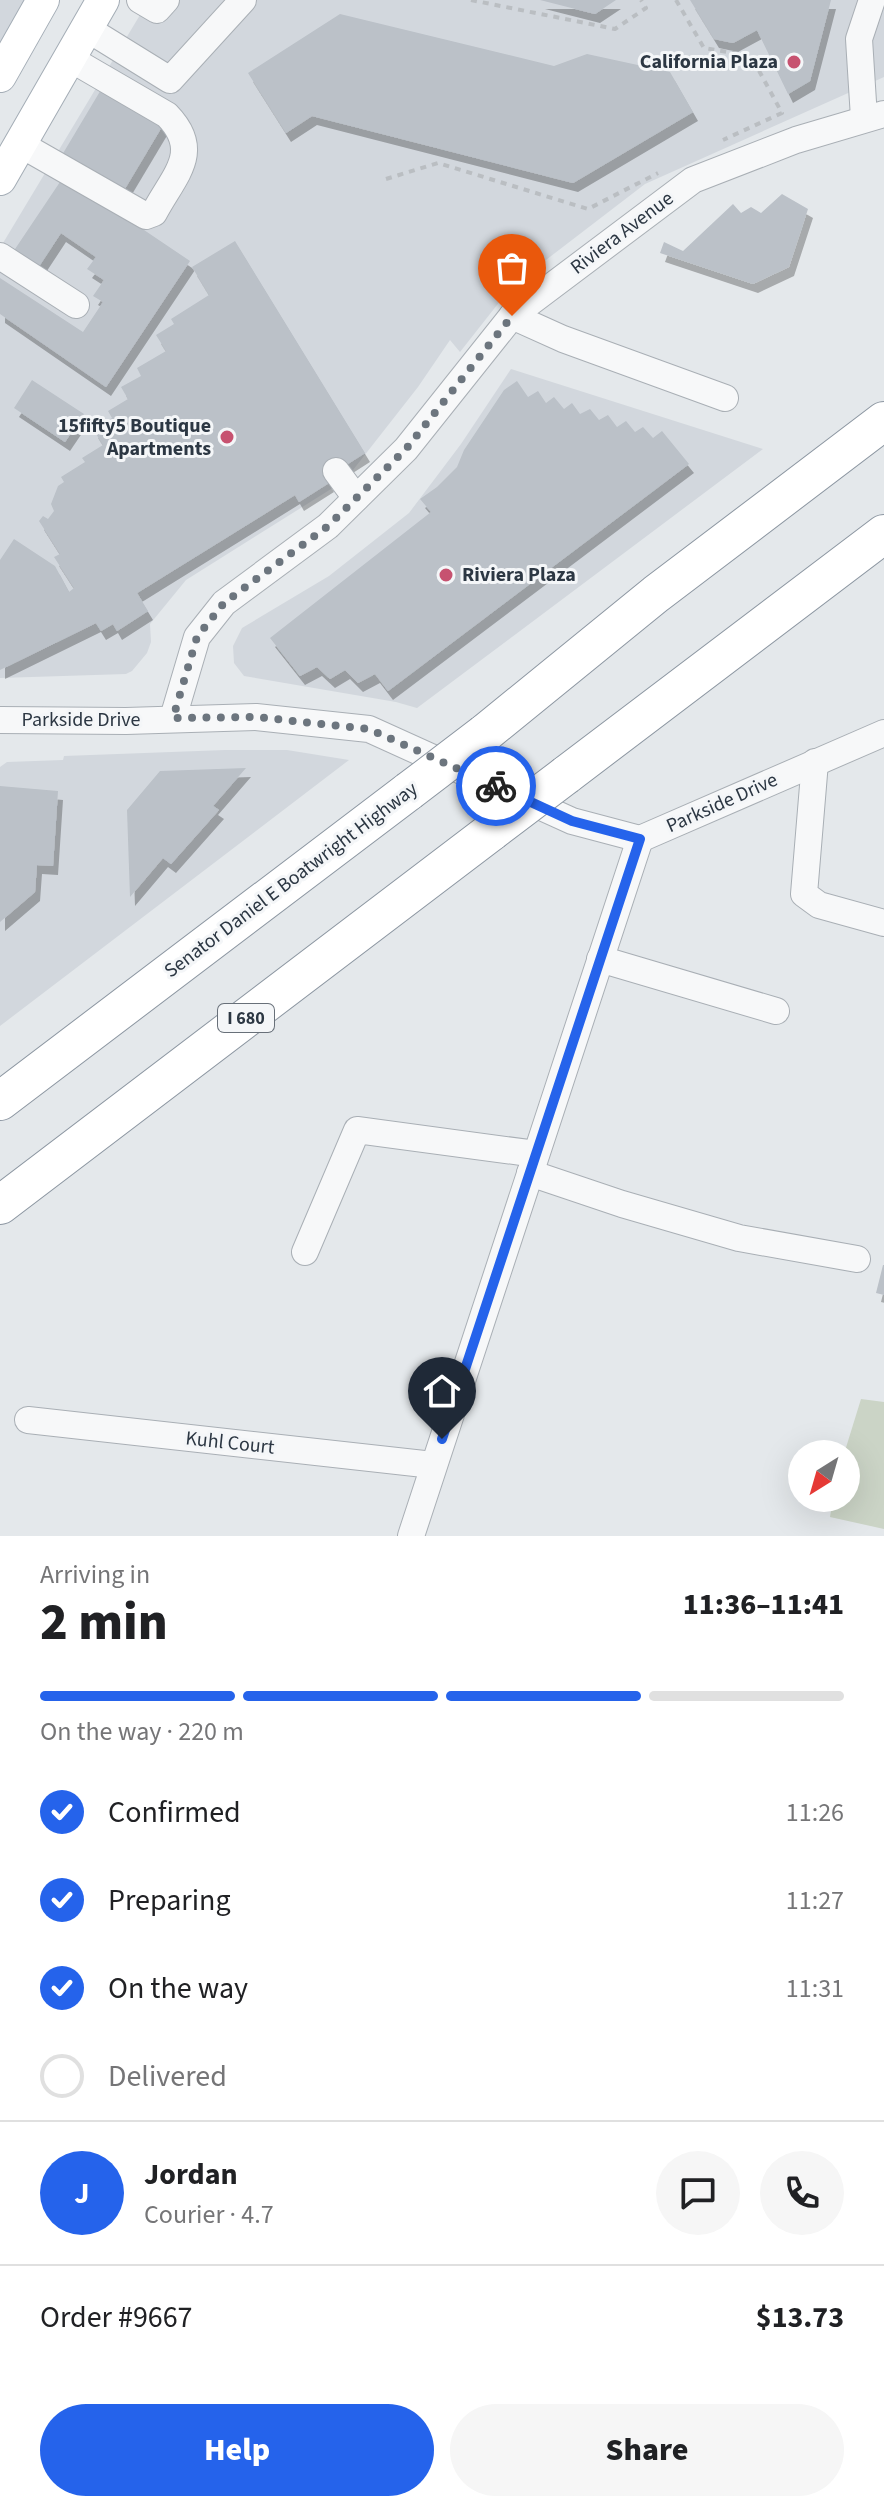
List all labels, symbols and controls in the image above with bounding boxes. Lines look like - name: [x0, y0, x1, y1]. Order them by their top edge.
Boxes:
- place label: California Plaza: [640, 48, 778, 76]
- marker: California Plaza: [785, 53, 803, 71]
- street label: Riviera Avenue: [565, 185, 679, 281]
- pin: [478, 234, 546, 316]
- icon: bag: [490, 246, 534, 290]
- place label: 15fifty5 Boutique Apartments: [58, 412, 211, 463]
- marker: 15fifty5 Boutique Apartments: [218, 428, 236, 446]
- place label: Riviera Plaza: [462, 561, 576, 589]
- marker: Riviera Plaza: [437, 566, 455, 584]
- street label: Parkside Drive: [21, 706, 141, 734]
- courier: [456, 746, 536, 826]
- icon: bike: [474, 764, 518, 808]
- street label: Parkside Drive: [662, 766, 782, 840]
- street label: Senator Daniel E Boatwright Highway: [158, 775, 424, 985]
- road number: I 680: [218, 1004, 274, 1032]
- pin: [408, 1357, 476, 1439]
- icon: home: [420, 1369, 464, 1413]
- street label: Kuhl Court: [184, 1424, 276, 1462]
- north arrow: [788, 1440, 860, 1512]
- map controls: [788, 1440, 860, 1512]
- text: Arriving in: [40, 1556, 150, 1593]
- text: 11:36–11:41: [683, 1583, 844, 1626]
- text: 2 min: [40, 1586, 168, 1660]
- text: On the way · 220 m: [40, 1713, 244, 1750]
- icon: check: [40, 1790, 84, 1834]
- text: Confirmed: [108, 1791, 241, 1834]
- text: 11:26: [786, 1794, 844, 1831]
- icon: check: [40, 1878, 84, 1922]
- text: Preparing: [108, 1879, 231, 1922]
- text: 11:27: [786, 1882, 844, 1919]
- icon: check: [40, 1966, 84, 2010]
- text: On the way: [108, 1967, 248, 2010]
- text: 11:31: [786, 1970, 844, 2007]
- text: Delivered: [108, 2055, 227, 2098]
- button: chat: [656, 2151, 740, 2235]
- button: phone: [760, 2151, 844, 2235]
- text: Jordan: [144, 2153, 238, 2196]
- text: J: [74, 2172, 90, 2215]
- text: Courier · 4.7: [144, 2196, 274, 2233]
- text: Order #9667: [40, 2296, 193, 2339]
- text: $13.73: [756, 2296, 844, 2339]
- button: Help: [40, 2404, 434, 2496]
- button: Share: [450, 2404, 844, 2496]

